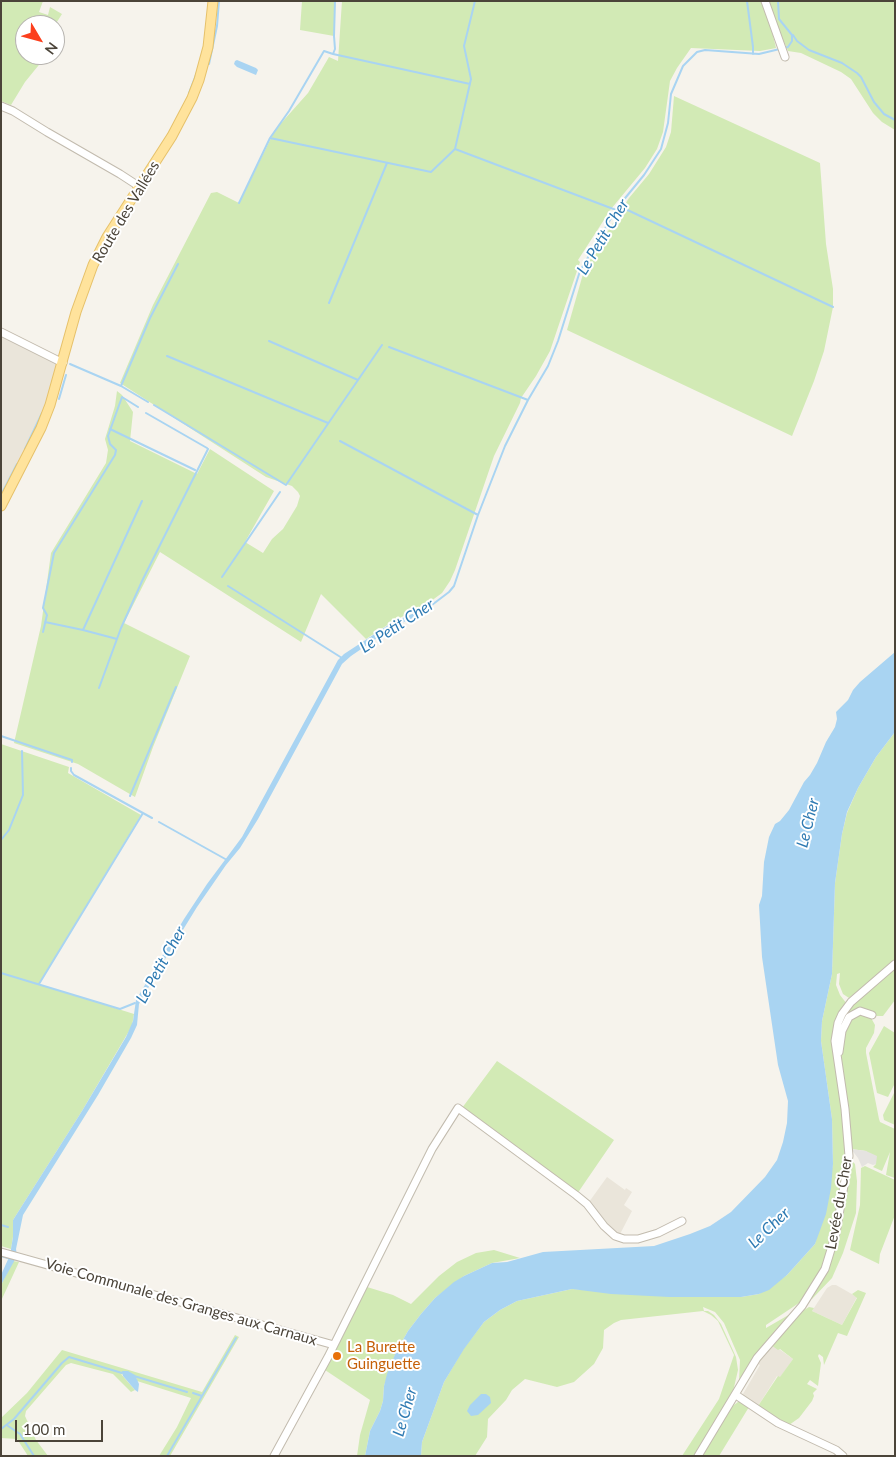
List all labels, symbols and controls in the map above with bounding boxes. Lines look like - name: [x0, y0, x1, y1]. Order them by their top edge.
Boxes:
- north arrow: [15, 15, 65, 65]
- text: N: [42, 39, 62, 58]
- street label: Route des Vallées: [89, 158, 163, 266]
- water label: Le Petit Cher: [573, 196, 633, 278]
- water label: Le Petit Cher: [356, 595, 438, 657]
- water label: Le Cher: [793, 796, 823, 850]
- water label: Le Petit Cher: [132, 923, 190, 1007]
- street label: Levée du Cher: [822, 1155, 856, 1251]
- water label: Le Cher: [744, 1204, 794, 1252]
- street label: Voie Communale des Granges aux Carnaux: [43, 1255, 319, 1349]
- place label: La Burette Guinguette: [347, 1338, 420, 1373]
- marker: La Burette Guinguette: [331, 1350, 343, 1362]
- water label: Le Cher: [389, 1385, 421, 1439]
- scale bar: [18, 1410, 105, 1442]
- text: 100 m: [23, 1420, 65, 1438]

